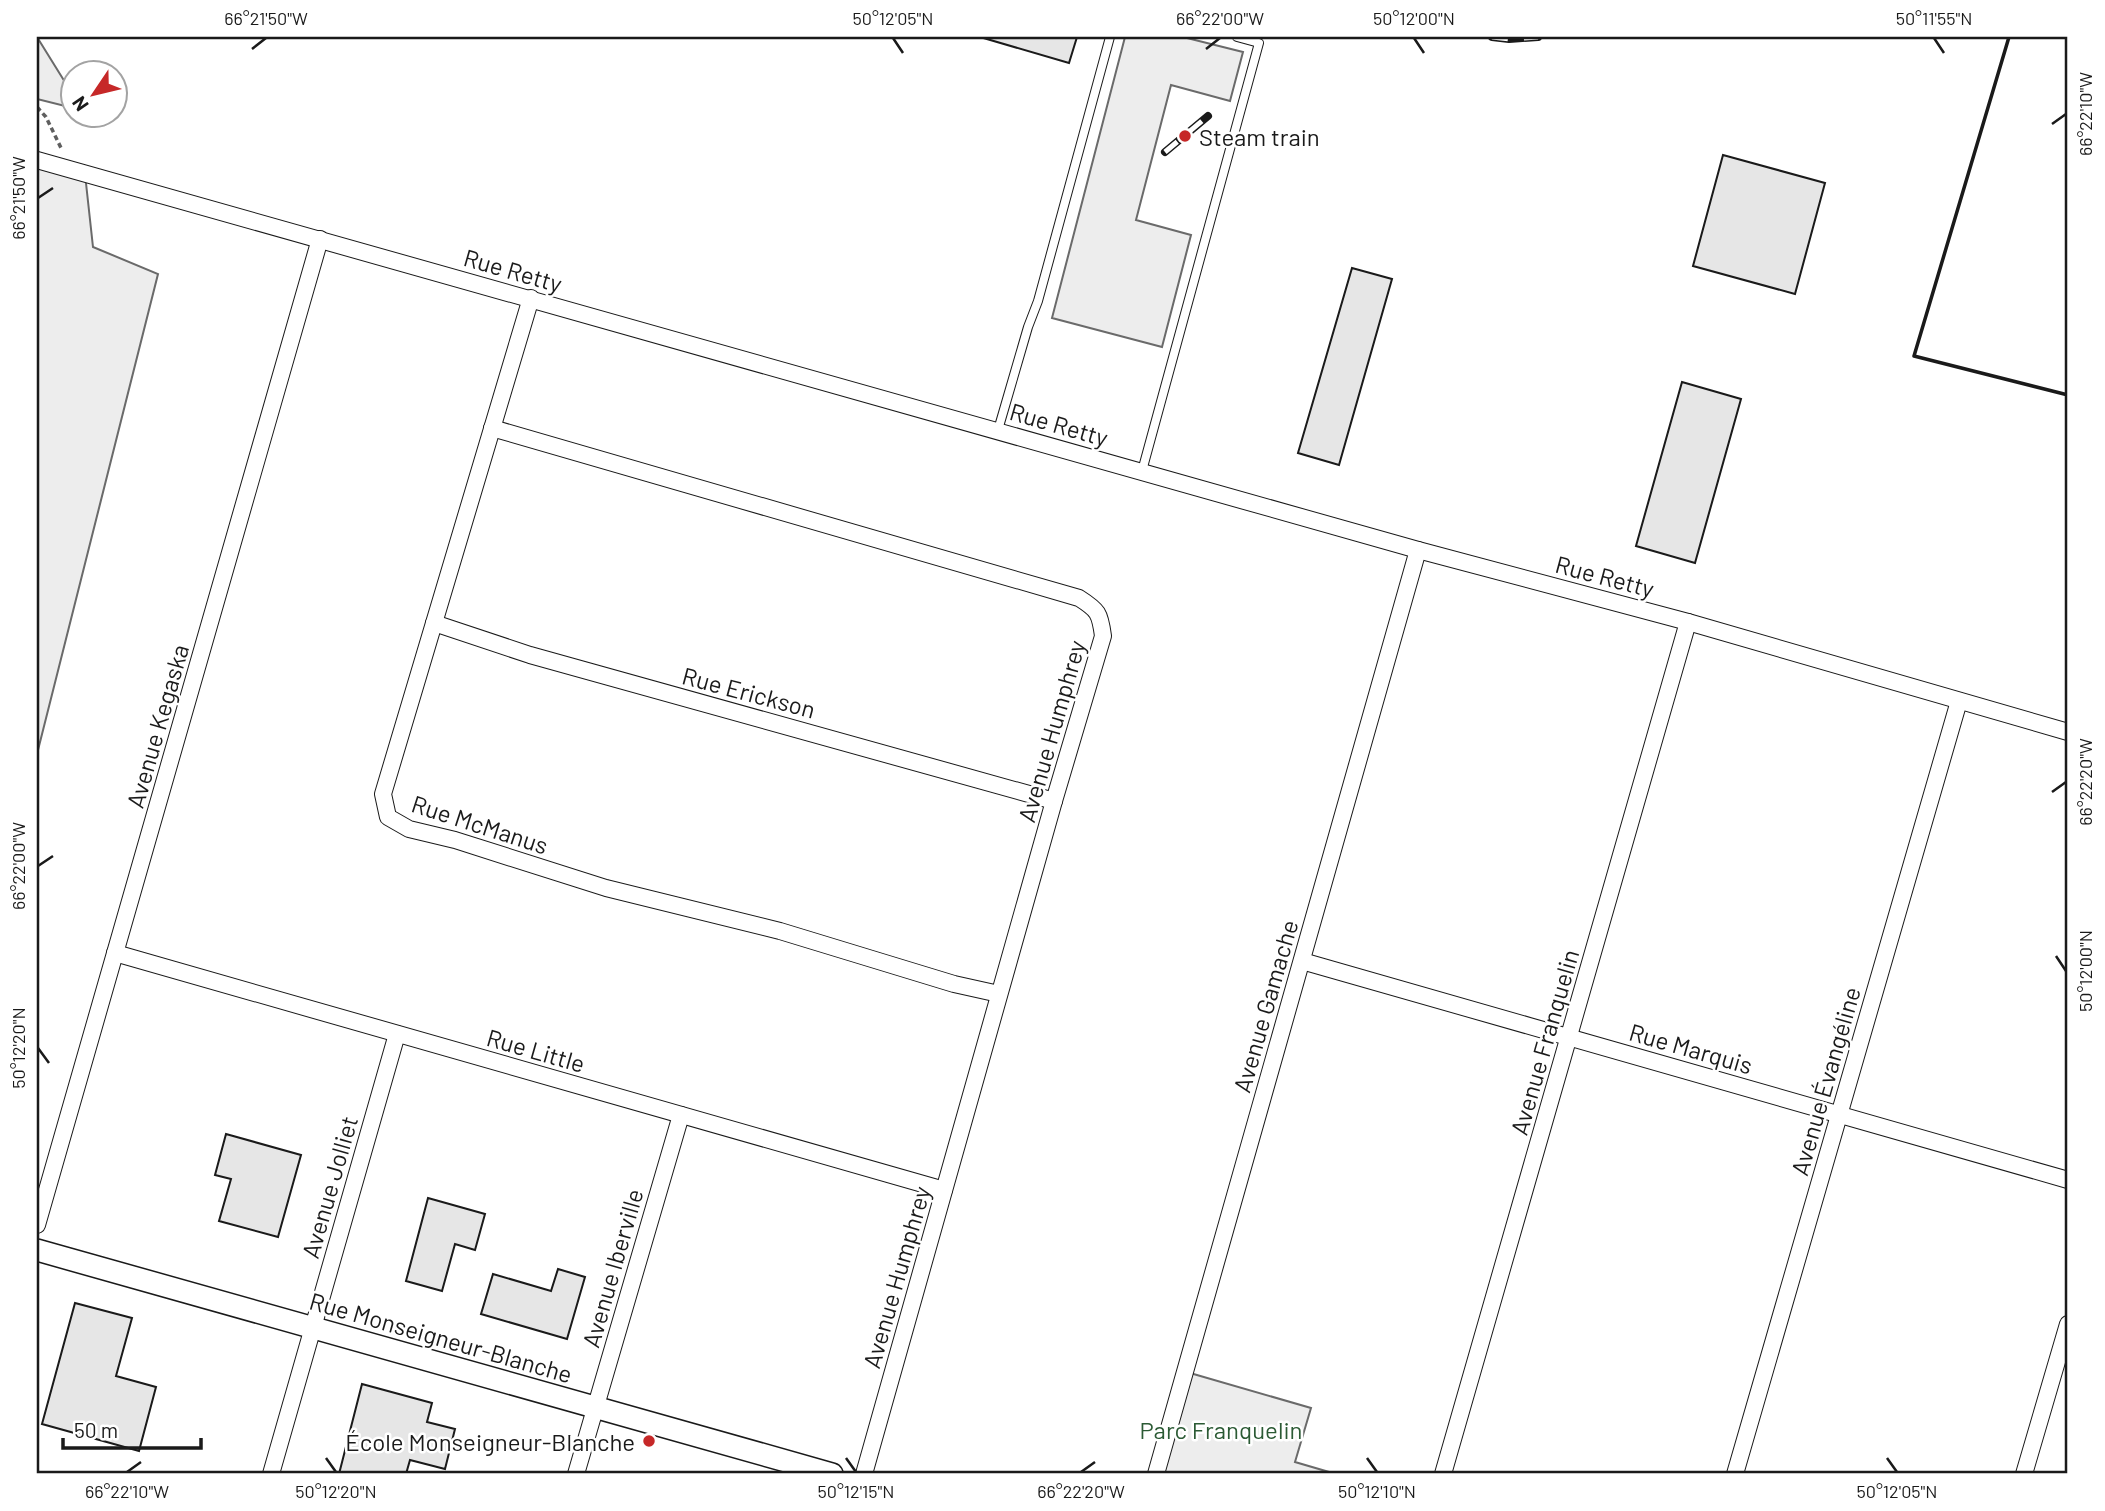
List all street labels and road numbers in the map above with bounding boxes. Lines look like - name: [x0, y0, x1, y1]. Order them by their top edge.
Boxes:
- street label: Rue Retty: [460, 242, 566, 298]
- street label: Rue Retty: [1006, 396, 1112, 452]
- street label: Rue Retty: [1553, 549, 1657, 603]
- street label: Avenue Humphrey: [1011, 637, 1091, 825]
- street label: Avenue Kegaska: [120, 641, 194, 811]
- street label: Rue Erickson: [679, 660, 819, 724]
- street label: Rue McManus: [408, 788, 552, 860]
- street label: Avenue Gamache: [1227, 916, 1303, 1096]
- street label: Avenue Franquelin: [1504, 946, 1584, 1138]
- street label: Avenue Évangéline: [1784, 983, 1866, 1179]
- street label: Rue Marquis: [1626, 1017, 1756, 1079]
- street label: Rue Little: [484, 1022, 588, 1078]
- street label: Avenue Jolliet: [295, 1113, 363, 1261]
- street label: Avenue Humphrey: [856, 1183, 936, 1371]
- street label: Avenue Iberville: [575, 1185, 649, 1351]
- street label: Rue Monseigneur-Blanche: [306, 1286, 576, 1388]

